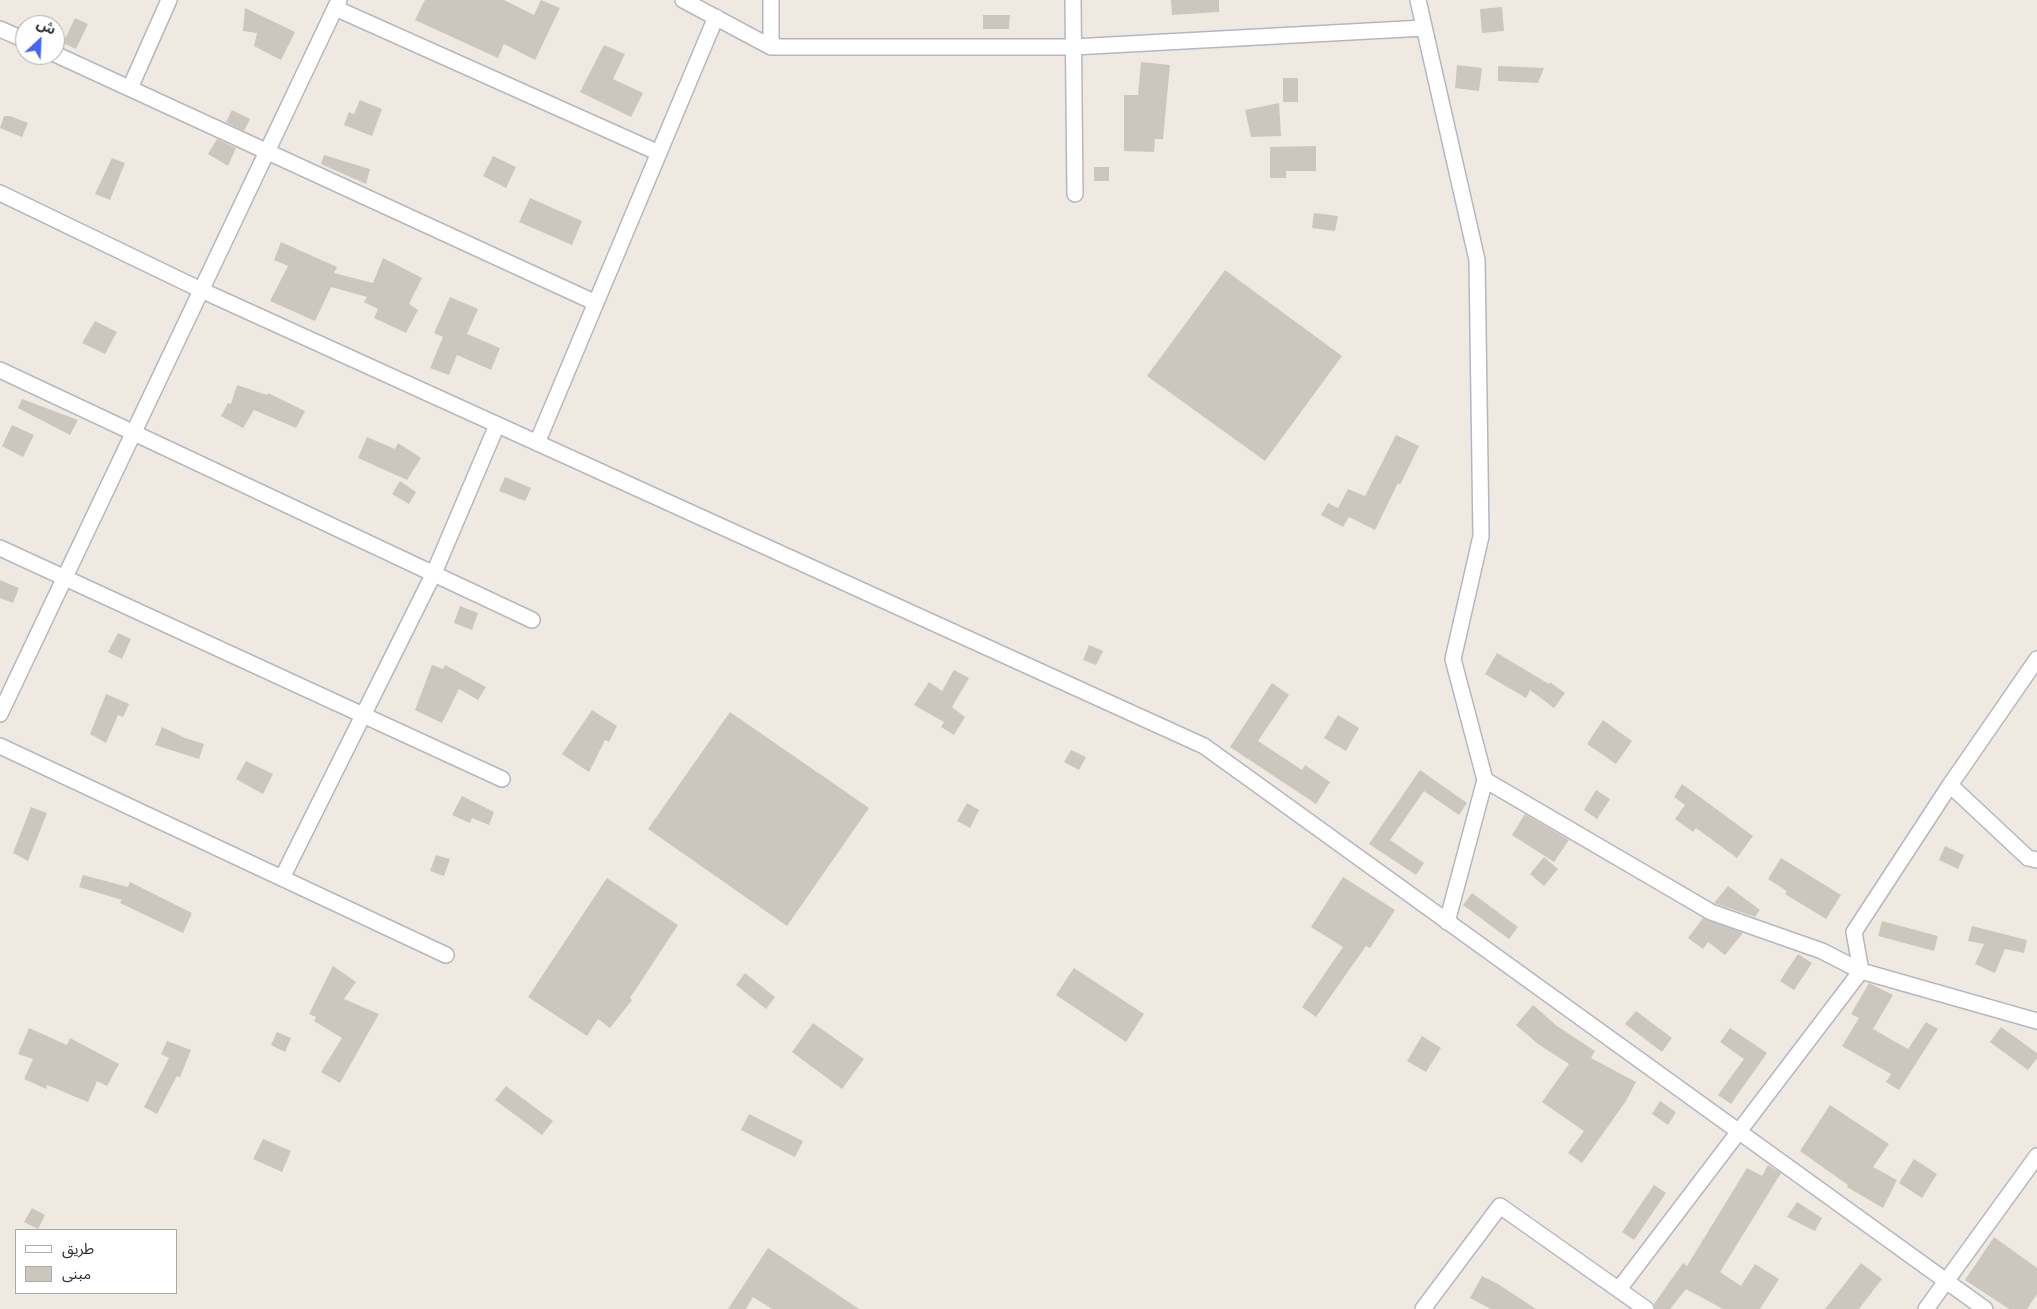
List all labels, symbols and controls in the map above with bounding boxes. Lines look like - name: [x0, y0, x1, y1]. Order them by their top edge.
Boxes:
- north arrow: [15, 15, 65, 65]
- text: ش: [34, 15, 58, 39]
- legend: [15, 1229, 178, 1294]
- text: طريق: [62, 1240, 94, 1258]
- text: مبنى: [62, 1265, 91, 1283]

